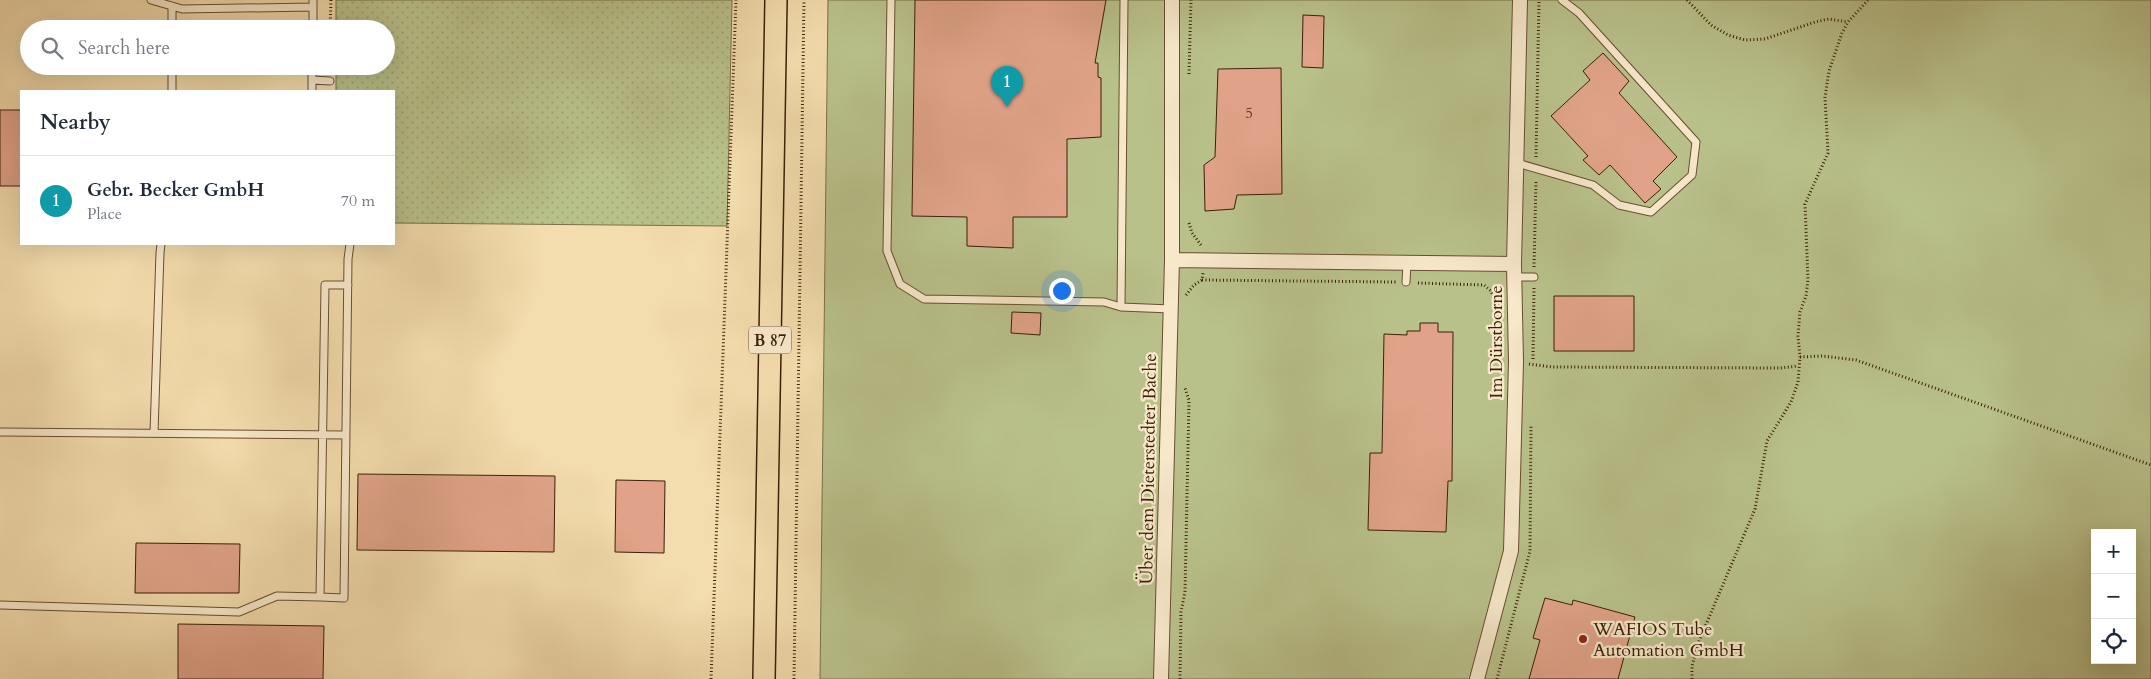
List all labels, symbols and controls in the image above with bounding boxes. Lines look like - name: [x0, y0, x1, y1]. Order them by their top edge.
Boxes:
- search box: [20, 20, 395, 75]
- icon: search: [38, 34, 66, 62]
- text: Search here: [78, 35, 170, 61]
- pin: 1: [991, 66, 1023, 107]
- house number: 5: [1245, 103, 1253, 123]
- text: Nearby: [40, 108, 111, 137]
- text: Gebr. Becker GmbH: [87, 177, 264, 203]
- text: 1: [52, 190, 60, 212]
- text: 70 m: [341, 190, 375, 212]
- text: Place: [87, 203, 122, 225]
- your location: [1049, 278, 1075, 304]
- street label: Im Dürstborne: [1484, 285, 1509, 399]
- road number: B 87: [749, 326, 791, 354]
- street label: Über dem Dieterstedter Bache: [1134, 353, 1163, 585]
- map controls: [2091, 529, 2136, 664]
- button: +: [2091, 529, 2136, 574]
- button: −: [2091, 574, 2136, 619]
- place label: WAFIOS Tube Automation GmbH: [1592, 617, 1744, 663]
- button: locate: [2091, 619, 2136, 664]
- marker: WAFIOS Tube Automation GmbH: [1577, 633, 1589, 645]

